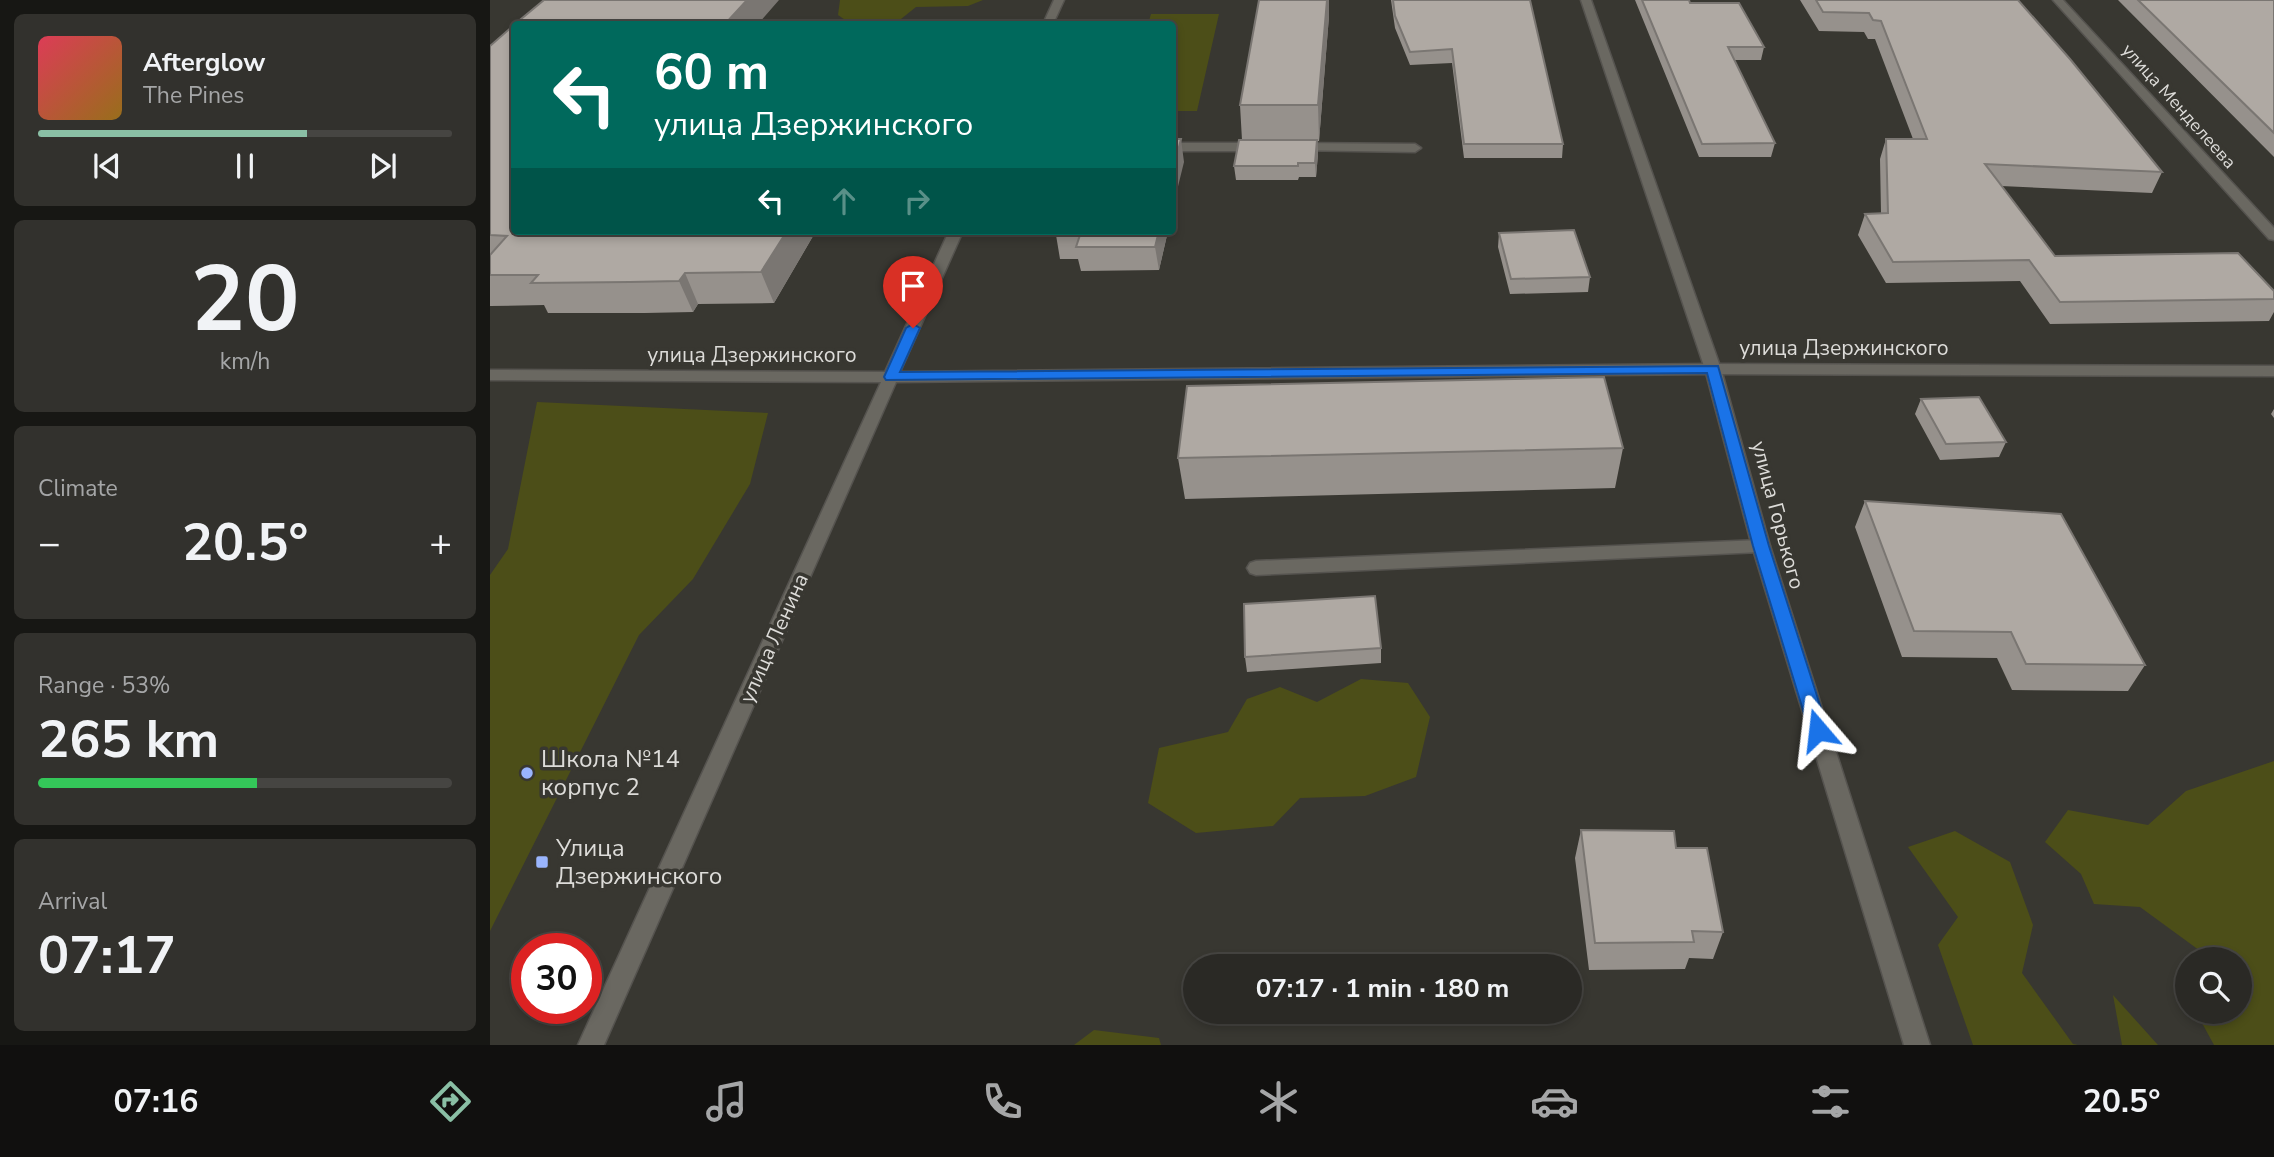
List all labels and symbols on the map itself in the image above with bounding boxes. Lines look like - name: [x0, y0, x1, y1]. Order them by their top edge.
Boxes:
- street label: улица Менделеева: [2116, 38, 2242, 174]
- pin: [883, 256, 943, 328]
- street label: улица Дзержинского: [1739, 334, 1949, 362]
- street label: улица Дзержинского: [647, 341, 857, 369]
- street label: улица Горького: [1745, 438, 1811, 592]
- street label: улица Ленина: [733, 569, 815, 707]
- position arrow: [1781, 693, 1855, 767]
- place label: Школа №14 корпус 2: [541, 743, 680, 803]
- marker: Школа №14 корпус 2: [519, 765, 535, 781]
- place label: Улица Дзержинского: [555, 832, 722, 892]
- marker: Улица Дзержинского: [534, 854, 550, 870]
- speed limit sign: 30: [511, 933, 602, 1024]

